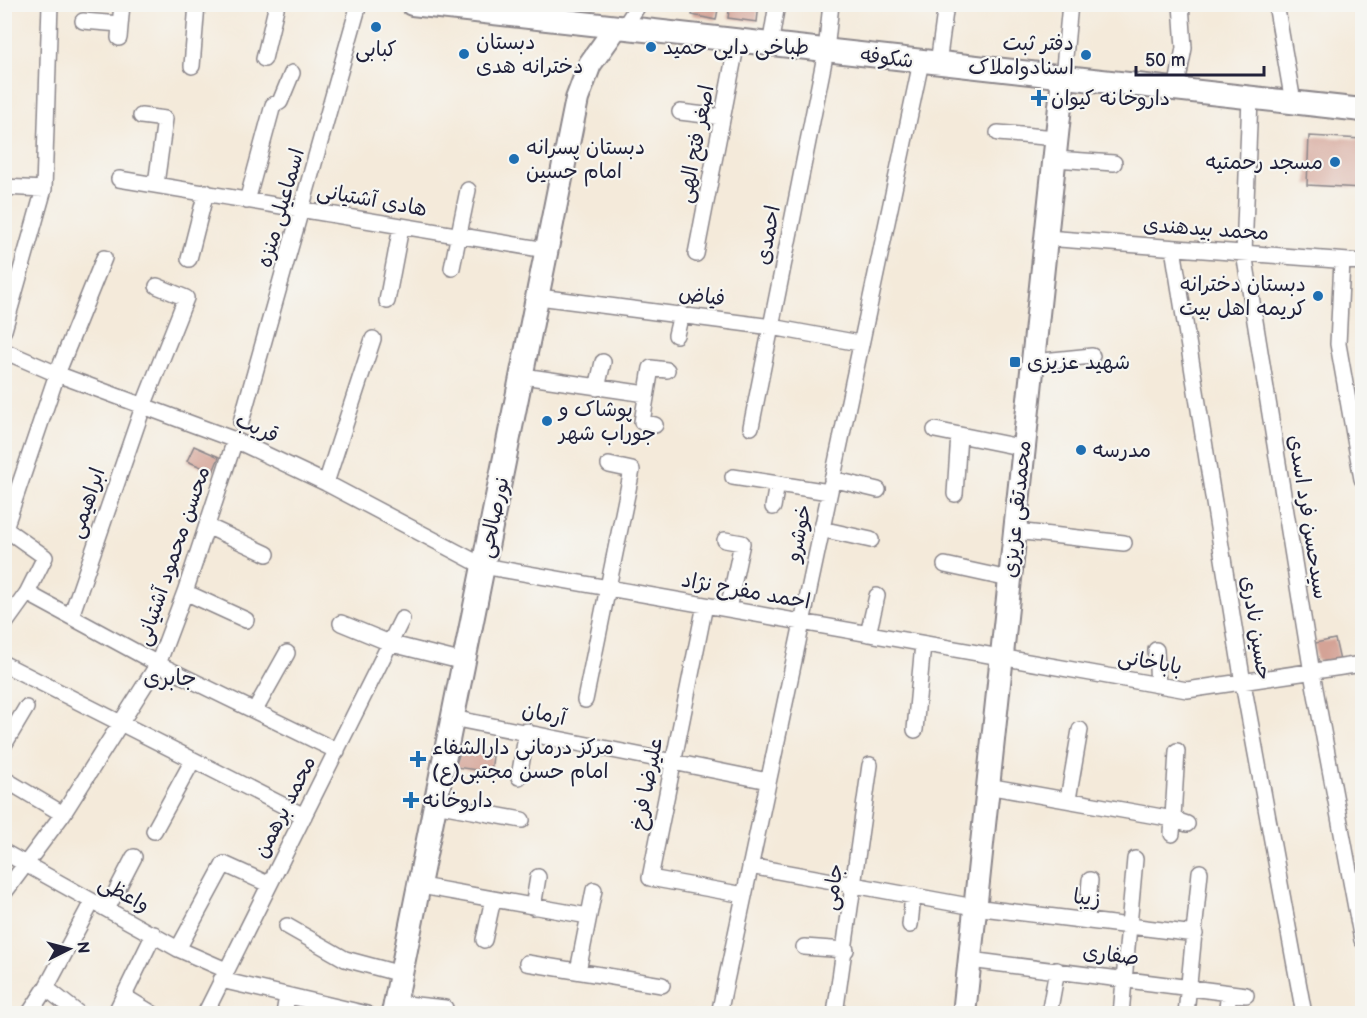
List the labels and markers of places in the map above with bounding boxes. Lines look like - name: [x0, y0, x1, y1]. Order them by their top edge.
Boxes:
- marker: کبابی: [369, 20, 383, 34]
- place label: دبستان دخترانه هدی: [476, 30, 583, 79]
- place label: دفتر ثبت اسنادواملاک: [968, 31, 1074, 81]
- place label: طباخی دایی حمید: [663, 35, 809, 61]
- place label: کبابی: [355, 37, 397, 63]
- marker: طباخی دایی حمید: [644, 40, 658, 54]
- marker: دبستان دخترانه هدی: [457, 47, 471, 61]
- marker: دفتر ثبت اسنادواملاک: [1079, 48, 1093, 62]
- place label: داروخانه کیوان: [1051, 86, 1170, 112]
- marker: داروخانه کیوان: [1032, 91, 1046, 105]
- place label: دبستان پسرانه امام حسین: [526, 135, 645, 187]
- place label: مسجد رحمتیه: [1206, 150, 1323, 175]
- marker: دبستان پسرانه امام حسین: [507, 152, 521, 166]
- marker: مسجد رحمتیه: [1328, 155, 1342, 169]
- place label: دبستان دخترانه کریمه اهل بیت: [1179, 272, 1306, 321]
- marker: دبستان دخترانه کریمه اهل بیت: [1311, 289, 1325, 303]
- place label: شهید عزیزی: [1027, 350, 1130, 375]
- marker: شهید عزیزی: [1008, 355, 1022, 369]
- place label: پوشاک و جوراب شهر: [557, 397, 656, 446]
- marker: پوشاک و جوراب شهر: [540, 414, 554, 428]
- place label: مدرسه: [1093, 438, 1151, 463]
- marker: مدرسه: [1074, 443, 1088, 457]
- place label: مرکز درمانی دارالشفاء امام حسن مجتبی(ع): [432, 735, 614, 787]
- marker: مرکز درمانی دارالشفاء امام حسن مجتبی(ع): [409, 750, 427, 768]
- place label: داروخانه: [423, 788, 493, 814]
- marker: داروخانه: [404, 793, 418, 807]

